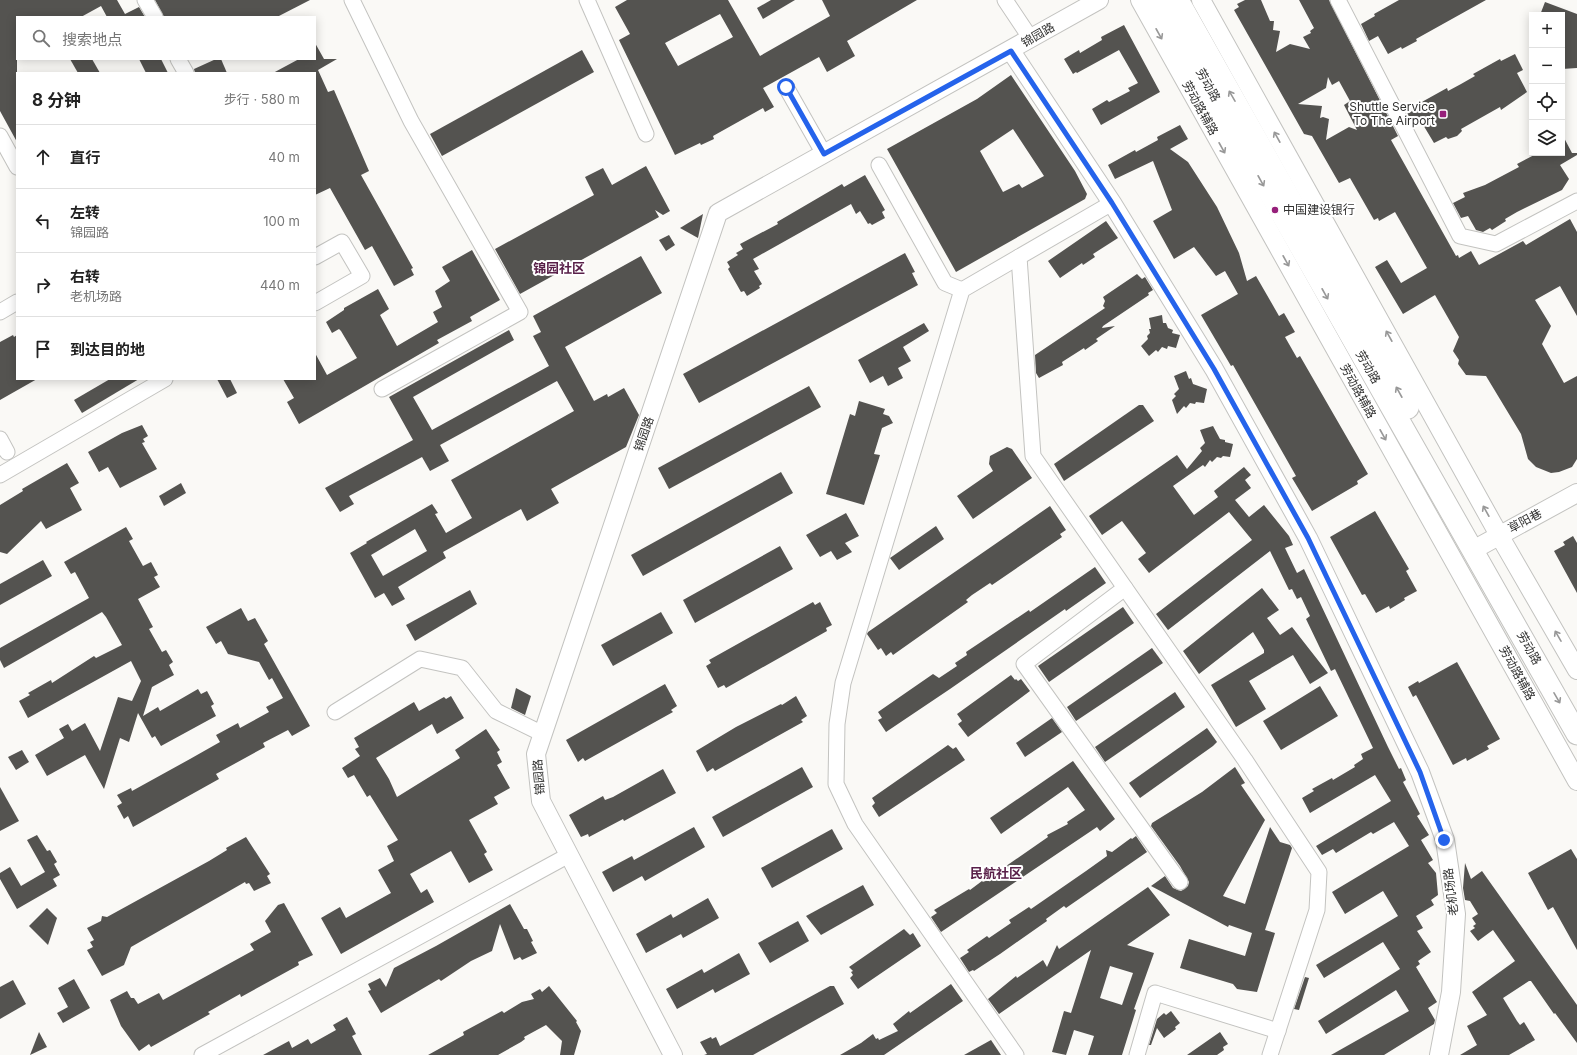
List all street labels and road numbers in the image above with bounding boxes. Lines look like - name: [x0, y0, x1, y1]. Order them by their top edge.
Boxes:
- street label: 锦园路: [1018, 19, 1057, 50]
- street label: 劳动路: [1193, 65, 1224, 104]
- street label: 劳动路辅路: [1179, 78, 1222, 138]
- street label: 劳动路: [1353, 347, 1384, 386]
- street label: 劳动路辅路: [1337, 361, 1380, 421]
- street label: 锦园路: [631, 414, 656, 453]
- street label: 草阳巷: [1505, 505, 1544, 536]
- street label: 劳动路: [1514, 628, 1545, 667]
- street label: 劳动路辅路: [1496, 643, 1539, 703]
- street label: 锦园路: [529, 758, 548, 796]
- street label: 老机场路: [1440, 867, 1461, 917]

